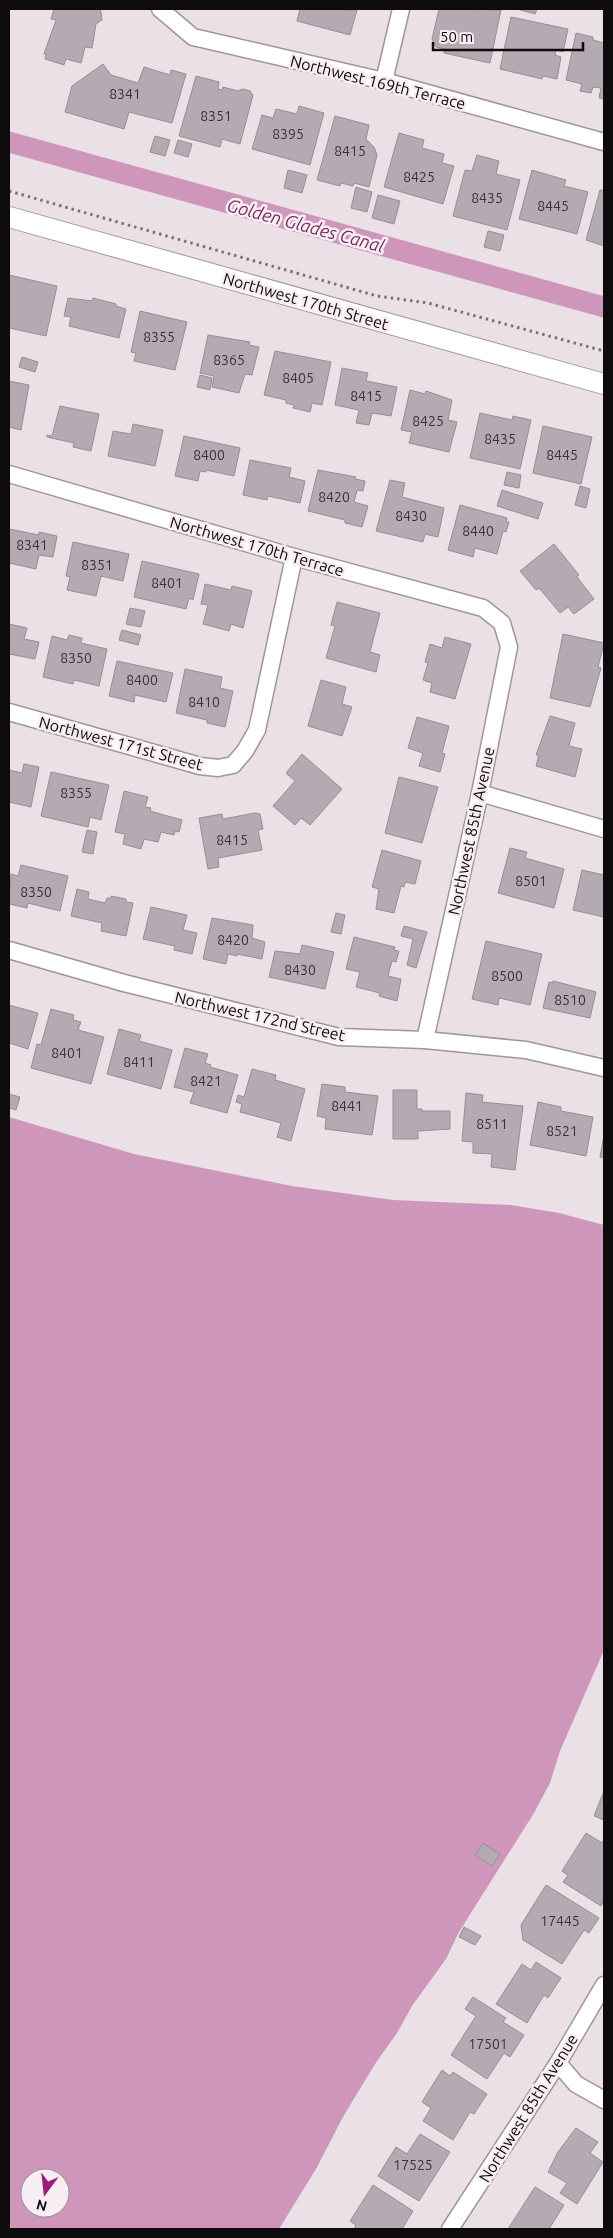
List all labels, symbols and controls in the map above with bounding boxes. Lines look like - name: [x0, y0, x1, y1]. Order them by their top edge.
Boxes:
- scale bar: [433, 20, 583, 52]
- text: 50 m: [440, 28, 473, 45]
- street label: Northwest 169th Terrace: [288, 51, 468, 113]
- house number: 8341: [109, 86, 141, 102]
- house number: 8351: [200, 108, 232, 124]
- house number: 8395: [272, 126, 304, 142]
- house number: 8415: [334, 143, 366, 159]
- house number: 8425: [403, 169, 435, 185]
- house number: 8435: [471, 190, 503, 206]
- water label: Golden Glades Canal: [225, 194, 387, 256]
- house number: 8445: [537, 198, 569, 214]
- street label: Northwest 170th Street: [221, 269, 391, 333]
- house number: 8355: [143, 329, 175, 345]
- house number: 8365: [213, 352, 245, 368]
- house number: 8405: [282, 370, 314, 386]
- house number: 8415: [350, 388, 382, 404]
- house number: 8425: [412, 413, 444, 429]
- house number: 8435: [484, 431, 516, 447]
- house number: 8400: [193, 447, 225, 463]
- house number: 8445: [546, 447, 578, 463]
- house number: 8420: [318, 489, 350, 505]
- house number: 8430: [395, 508, 427, 524]
- street label: Northwest 170th Terrace: [168, 513, 346, 579]
- house number: 8440: [462, 523, 494, 539]
- house number: 8341: [16, 537, 48, 553]
- house number: 8351: [81, 557, 113, 573]
- house number: 8401: [151, 575, 183, 591]
- house number: 8350: [60, 650, 92, 666]
- house number: 8400: [126, 672, 158, 688]
- house number: 8410: [188, 694, 220, 710]
- street label: Northwest 171st Street: [37, 712, 206, 774]
- street label: Northwest 85th Avenue: [444, 745, 498, 917]
- house number: 8355: [60, 785, 92, 801]
- house number: 8415: [216, 832, 248, 848]
- house number: 8501: [515, 873, 547, 889]
- house number: 8350: [20, 884, 52, 900]
- house number: 8420: [217, 932, 249, 948]
- house number: 8430: [284, 962, 316, 978]
- house number: 8500: [491, 968, 523, 984]
- street label: Northwest 172nd Street: [173, 988, 348, 1045]
- house number: 8510: [554, 992, 586, 1008]
- house number: 8401: [51, 1045, 83, 1061]
- house number: 8411: [123, 1054, 155, 1070]
- house number: 8421: [190, 1073, 222, 1089]
- house number: 8441: [331, 1098, 363, 1114]
- house number: 8511: [476, 1116, 508, 1132]
- house number: 8521: [546, 1123, 578, 1139]
- house number: 17445: [540, 1913, 580, 1929]
- street label: Northwest 85th Avenue: [475, 2031, 581, 2185]
- house number: 17501: [468, 2036, 508, 2052]
- house number: 17525: [393, 2157, 433, 2173]
- north arrow: [20, 2168, 70, 2218]
- text: N: [35, 2196, 49, 2215]

